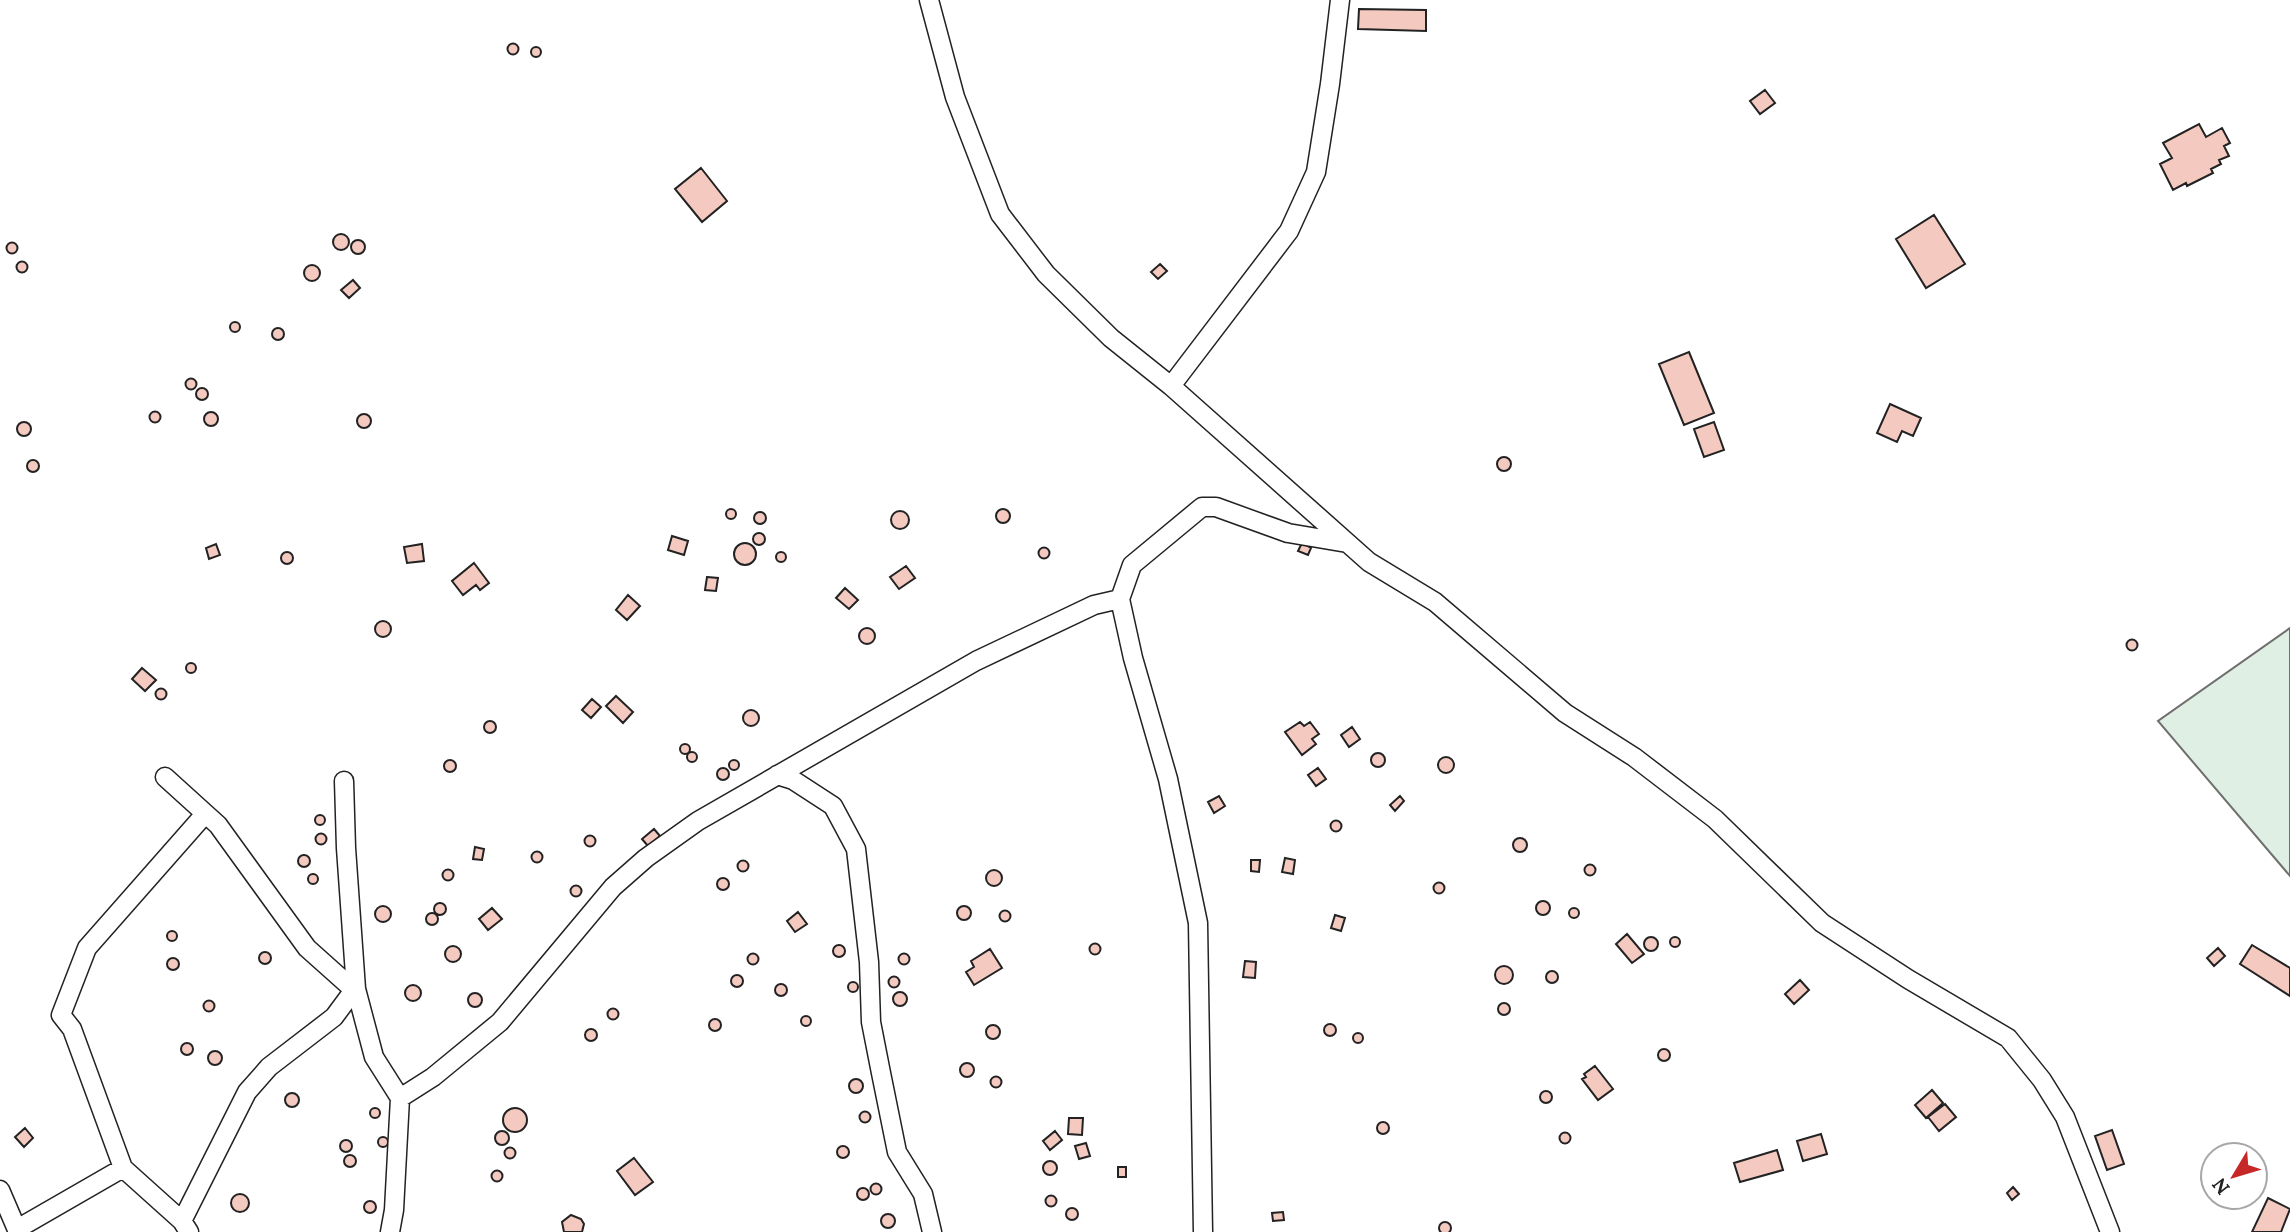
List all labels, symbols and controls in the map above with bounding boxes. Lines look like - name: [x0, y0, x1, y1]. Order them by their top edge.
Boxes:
- north arrow: [2199, 1141, 2269, 1211]
- text: N: [2206, 1173, 2235, 1200]

